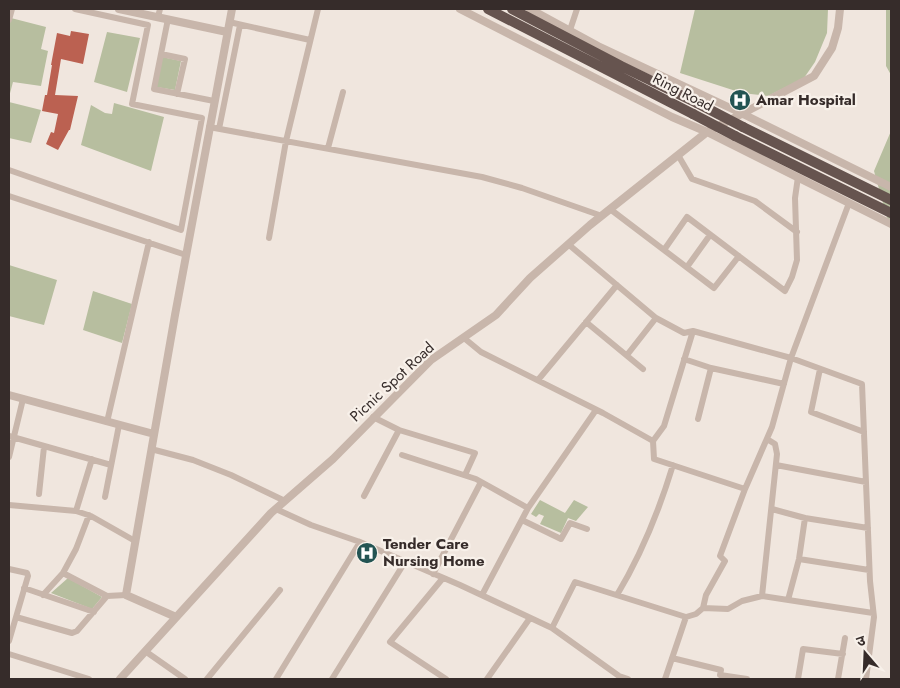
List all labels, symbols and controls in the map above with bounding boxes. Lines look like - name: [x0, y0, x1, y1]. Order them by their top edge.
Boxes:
- street label: Ring Road: [649, 67, 717, 117]
- hospital icon: Amar Hospital: [728, 88, 752, 112]
- place label: Amar Hospital: [755, 89, 856, 111]
- street label: Picnic Spot Road: [345, 337, 439, 427]
- place label: Tender Care Nursing Home: [383, 533, 485, 572]
- hospital icon: Tender Care Nursing Home: [355, 541, 379, 565]
- north arrow: [840, 628, 890, 678]
- text: उ: [854, 630, 869, 651]

